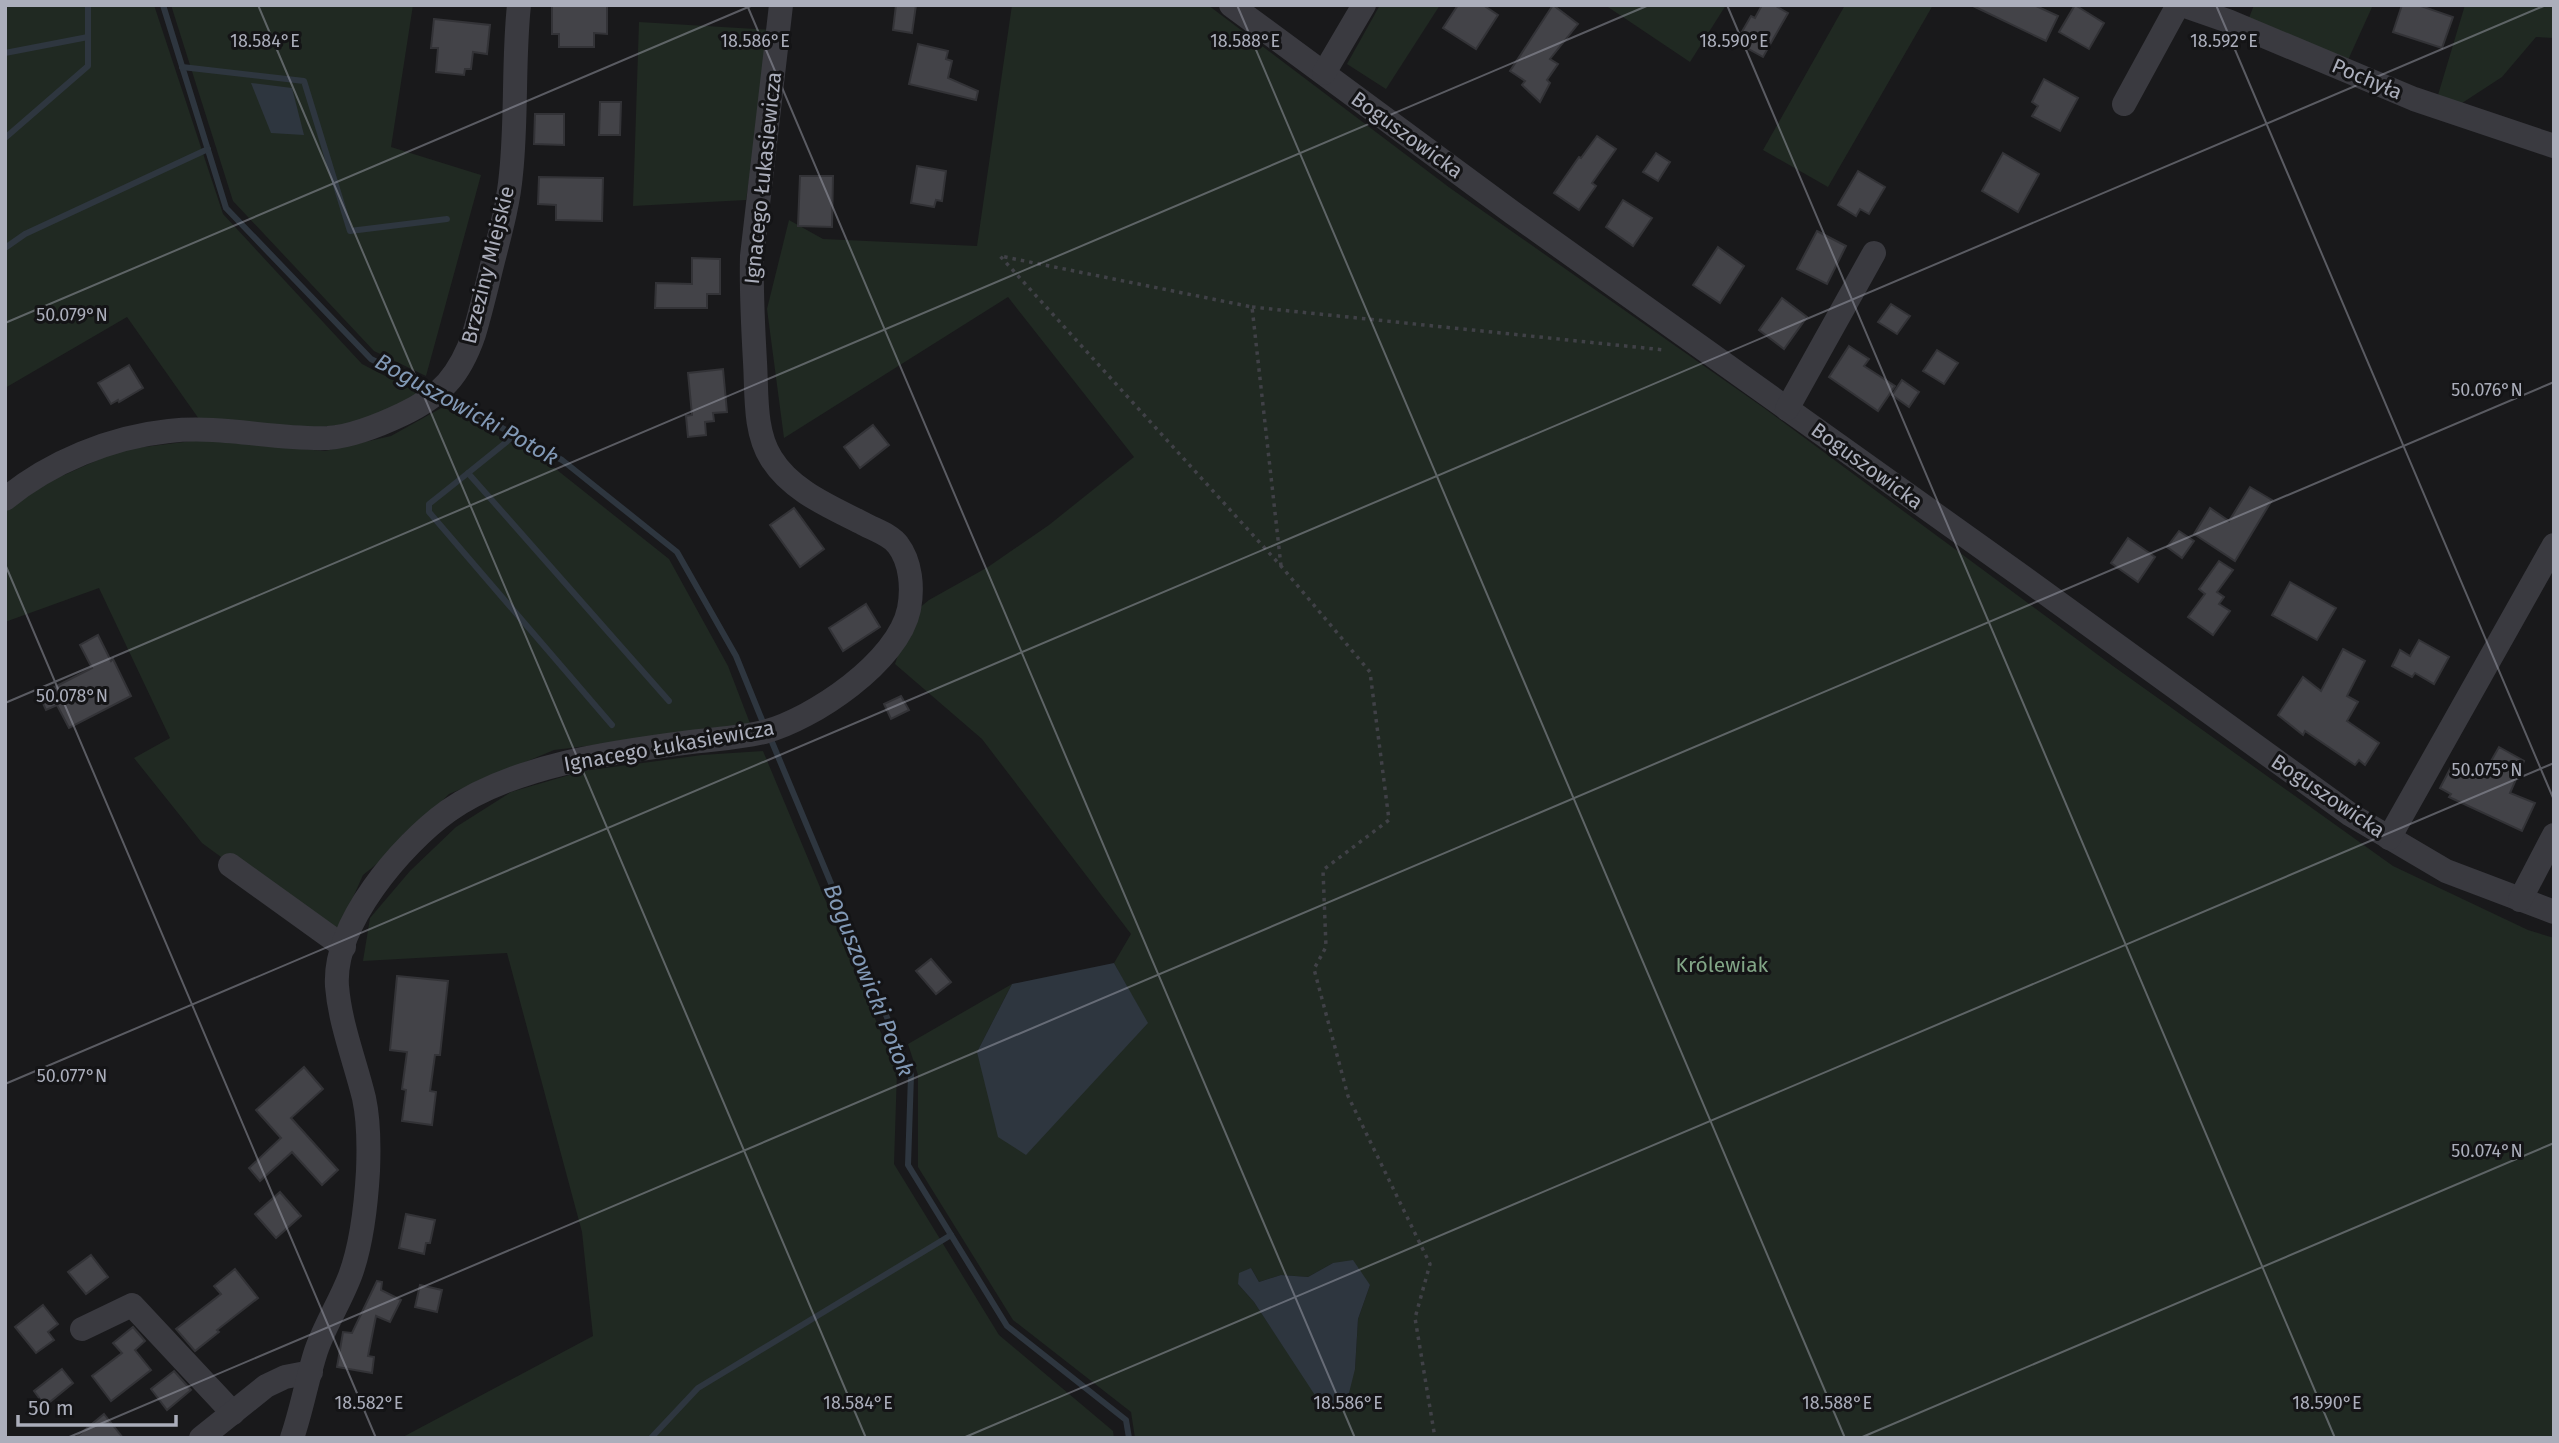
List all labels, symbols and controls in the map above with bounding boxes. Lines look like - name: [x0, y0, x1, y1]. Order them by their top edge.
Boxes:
- text: 18.584°E: [230, 30, 300, 52]
- text: 18.586°E: [720, 30, 790, 52]
- text: 18.588°E: [1210, 30, 1280, 52]
- text: 18.590°E: [1699, 30, 1769, 52]
- text: 18.592°E: [2190, 30, 2258, 52]
- street label: Pochyła: [2328, 53, 2406, 105]
- street label: Ignacego Łukasiewicza: [739, 71, 787, 285]
- street label: Boguszowicka: [1346, 86, 1468, 184]
- street label: Brzeziny Miejskie: [456, 183, 520, 347]
- text: 50.079°N: [36, 304, 108, 326]
- water label: Boguszowicki Potok: [370, 347, 564, 471]
- text: 50.076°N: [2451, 379, 2523, 401]
- street label: Boguszowicka: [1806, 417, 1928, 515]
- text: 50.078°N: [36, 685, 108, 707]
- street label: Ignacego Łukasiewicza: [562, 715, 776, 777]
- street label: Boguszowicka: [2266, 748, 2390, 844]
- text: 50.075°N: [2451, 759, 2523, 781]
- water label: Boguszowicki Potok: [818, 880, 920, 1080]
- park label: Królewiak: [1676, 952, 1769, 978]
- text: 50.077°N: [37, 1065, 107, 1087]
- text: 50.074°N: [2451, 1140, 2523, 1162]
- scale bar: [18, 1384, 175, 1428]
- text: 18.582°E: [335, 1392, 403, 1414]
- text: 18.584°E: [823, 1392, 893, 1414]
- text: 18.586°E: [1313, 1392, 1383, 1414]
- text: 18.588°E: [1802, 1392, 1872, 1414]
- text: 18.590°E: [2292, 1392, 2362, 1414]
- text: 50 m: [28, 1395, 74, 1421]

